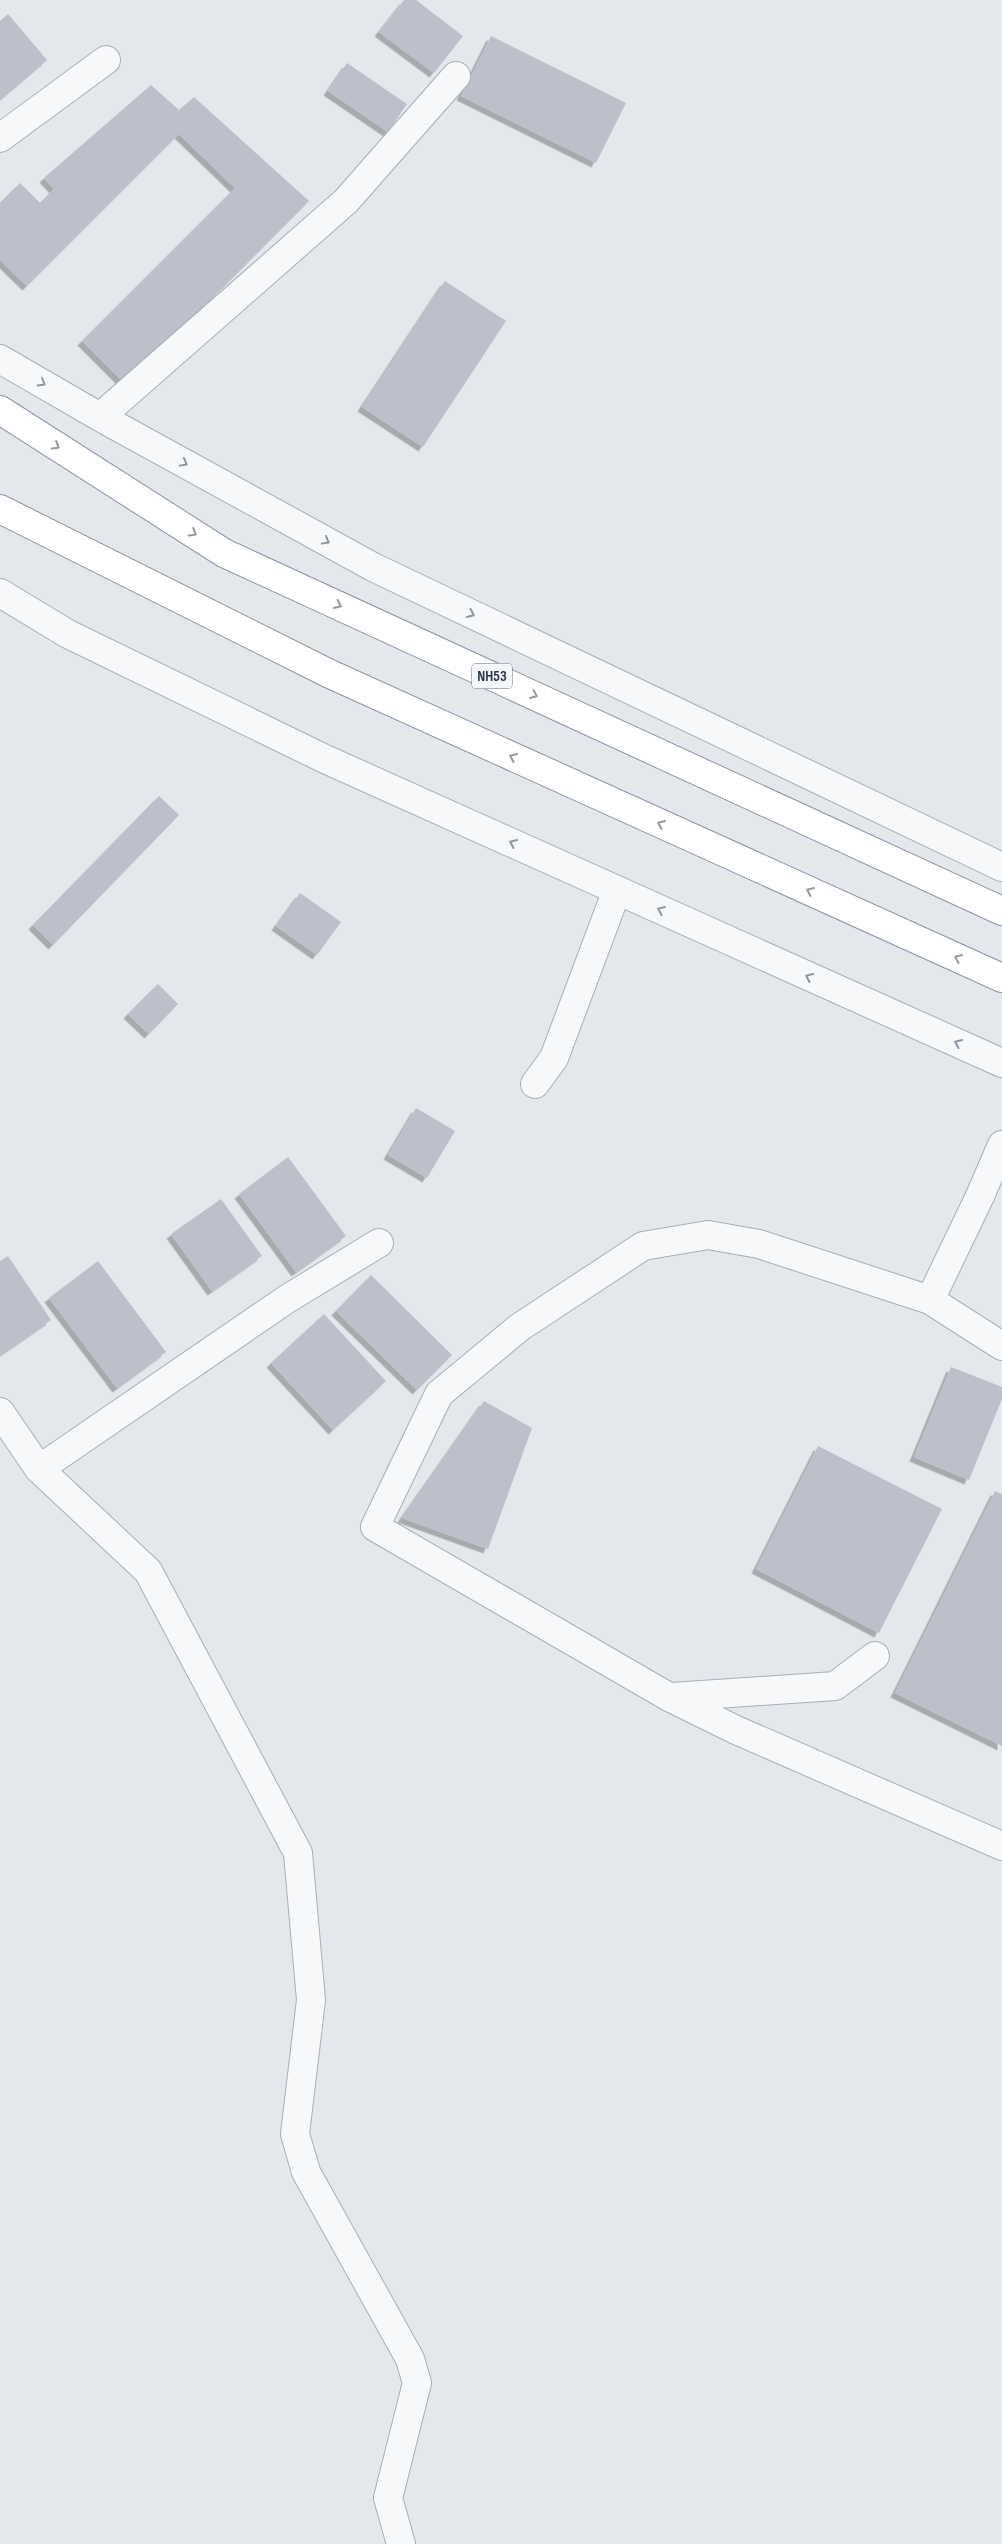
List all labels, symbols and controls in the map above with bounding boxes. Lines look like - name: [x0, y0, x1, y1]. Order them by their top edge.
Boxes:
- one-way arrow: [37, 377, 46, 387]
- one-way arrow: [50, 440, 60, 449]
- one-way arrow: [178, 457, 187, 467]
- one-way arrow: [187, 527, 197, 536]
- one-way arrow: [321, 535, 330, 545]
- one-way arrow: [333, 599, 342, 610]
- one-way arrow: [466, 608, 475, 618]
- road number: NH53: [472, 664, 512, 688]
- one-way arrow: [528, 689, 537, 699]
- one-way arrow: [509, 752, 518, 763]
- one-way arrow: [657, 819, 666, 830]
- one-way arrow: [509, 839, 518, 850]
- one-way arrow: [806, 887, 815, 897]
- one-way arrow: [657, 906, 666, 916]
- one-way arrow: [954, 953, 963, 964]
- one-way arrow: [805, 972, 814, 983]
- one-way arrow: [954, 1039, 963, 1050]

